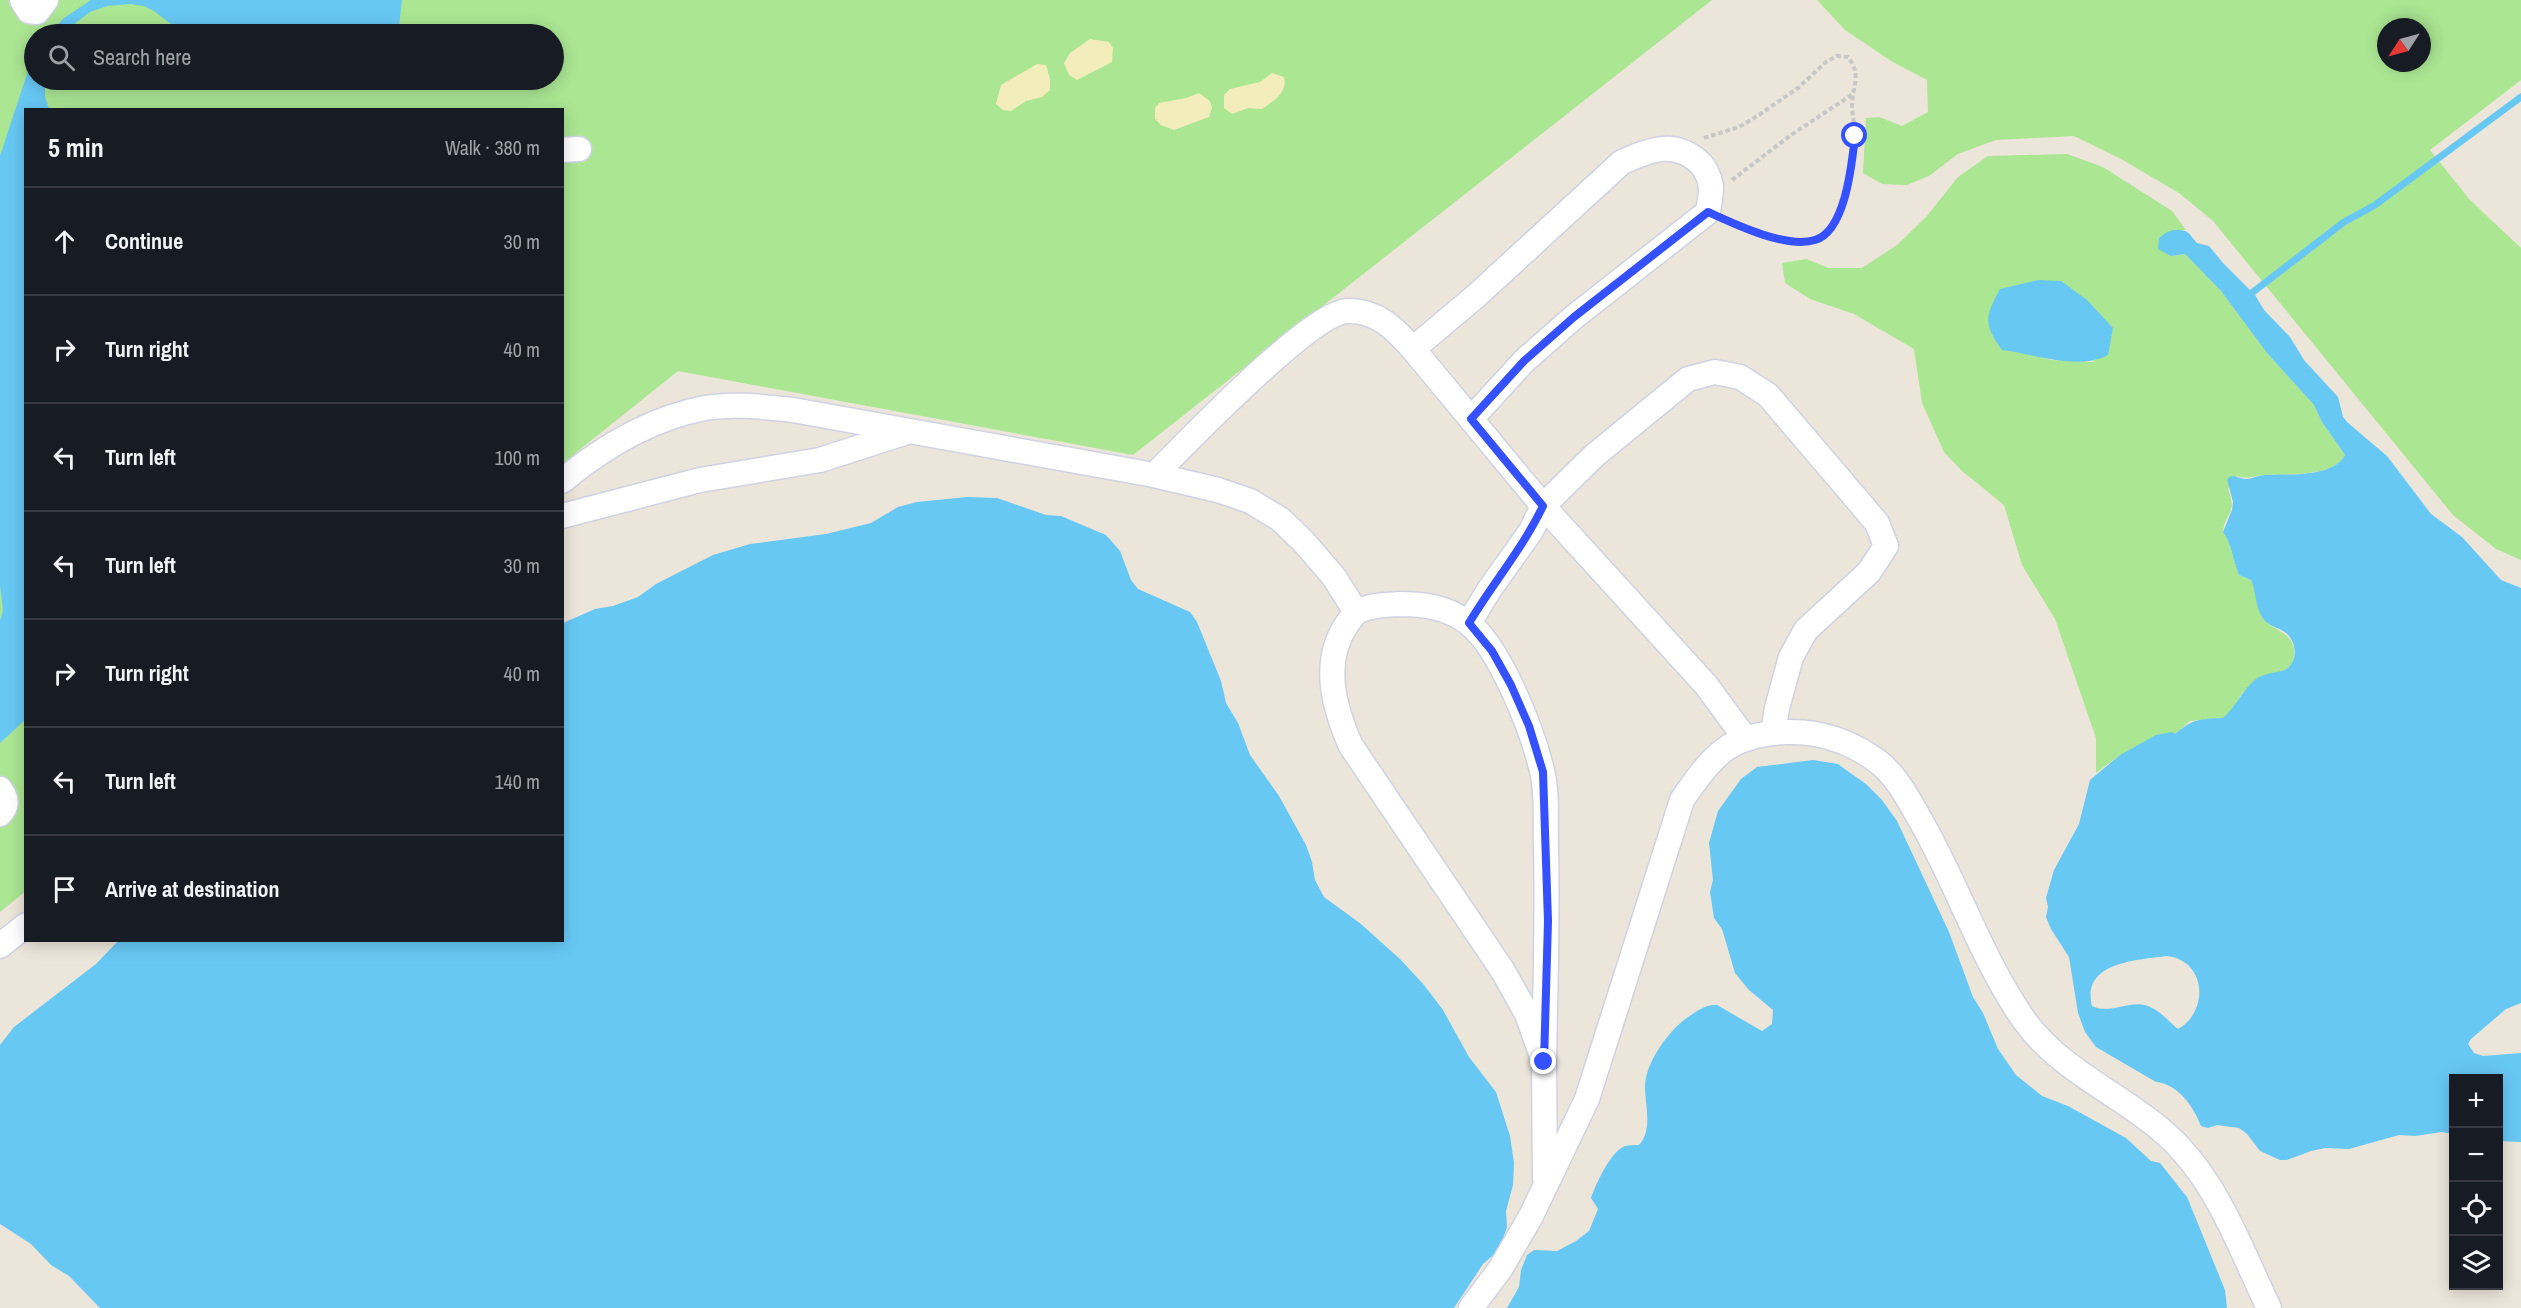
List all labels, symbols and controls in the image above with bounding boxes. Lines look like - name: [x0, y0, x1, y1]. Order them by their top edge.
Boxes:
- north arrow: [2377, 18, 2431, 72]
- search box: [24, 24, 564, 90]
- icon: search: [45, 41, 78, 74]
- text: Search here: [93, 42, 191, 72]
- route start: [1841, 122, 1867, 148]
- text: 5 min: [48, 130, 104, 165]
- text: Walk · 380 m: [445, 134, 540, 161]
- icon: ahead: [48, 225, 81, 258]
- text: Continue: [105, 226, 183, 256]
- text: 30 m: [504, 228, 540, 255]
- icon: right: [48, 333, 81, 366]
- text: Turn right: [105, 334, 189, 364]
- text: 40 m: [504, 336, 540, 363]
- icon: left: [48, 441, 81, 474]
- text: Turn left: [105, 442, 176, 472]
- text: 100 m: [494, 444, 540, 471]
- icon: left: [48, 549, 81, 582]
- text: Turn left: [105, 550, 176, 580]
- text: 30 m: [504, 552, 540, 579]
- icon: right: [48, 657, 81, 690]
- text: Turn right: [105, 658, 189, 688]
- text: 40 m: [504, 660, 540, 687]
- icon: left: [48, 765, 81, 798]
- text: Turn left: [105, 766, 176, 796]
- text: 140 m: [494, 768, 540, 795]
- icon: arrive: [48, 873, 81, 906]
- text: Arrive at destination: [105, 874, 279, 904]
- route end: [1530, 1048, 1556, 1074]
- map controls: [2449, 1074, 2503, 1290]
- button: +: [2449, 1074, 2503, 1128]
- button: −: [2449, 1128, 2503, 1182]
- button: locate: [2449, 1182, 2503, 1236]
- button: layers: [2449, 1236, 2503, 1290]

